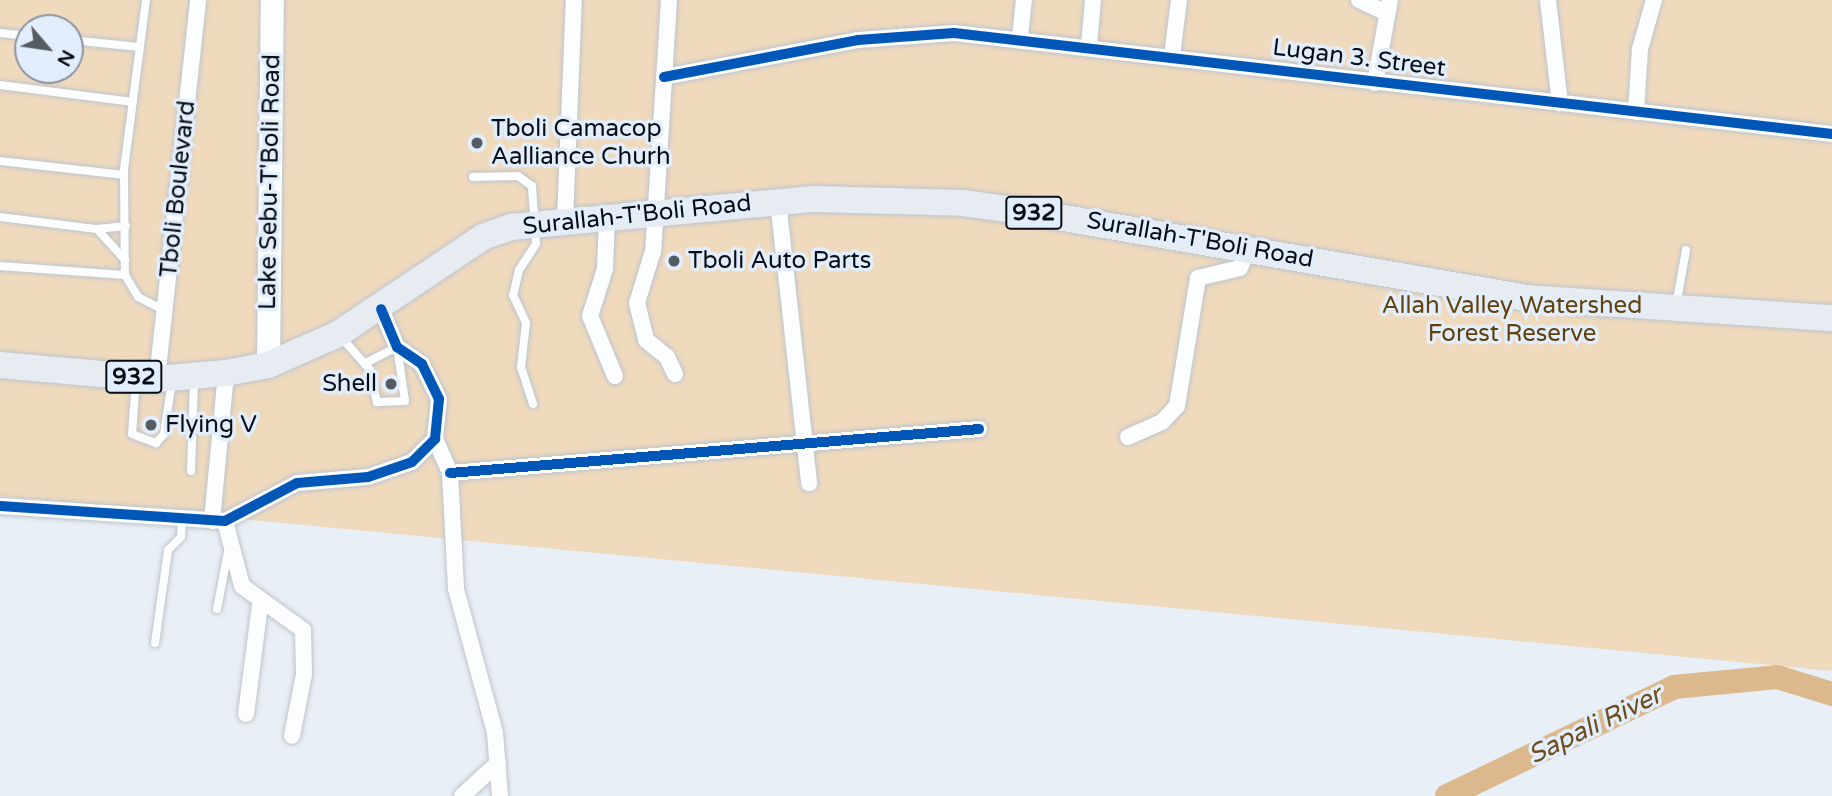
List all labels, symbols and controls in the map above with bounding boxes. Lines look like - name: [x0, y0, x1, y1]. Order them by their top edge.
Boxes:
- north arrow: [14, 14, 84, 84]
- street label: Lugan 3. Street: [1271, 33, 1447, 83]
- text: N: [52, 46, 79, 70]
- street label: Lake Sebu-T'Boli Road: [253, 54, 287, 310]
- street label: Tboli Boulevard: [154, 99, 202, 279]
- place label: Tboli Camacop Aalliance Churh: [491, 115, 671, 171]
- marker: Tboli Camacop Aalliance Churh: [469, 135, 485, 151]
- street label: Surallah-T'Boli Road: [521, 189, 753, 241]
- road number: 932: [1004, 194, 1064, 232]
- street label: Surallah-T'Boli Road: [1084, 206, 1316, 274]
- place label: Tboli Auto Parts: [688, 247, 871, 275]
- marker: Tboli Auto Parts: [666, 253, 682, 269]
- park label: Allah Valley Watershed Forest Reserve: [1382, 292, 1642, 348]
- road number: 932: [104, 358, 164, 396]
- place label: Shell: [322, 370, 377, 398]
- marker: Shell: [383, 376, 399, 392]
- place label: Flying V: [165, 411, 257, 439]
- marker: Flying V: [143, 417, 159, 433]
- water label: Sapali River: [1523, 679, 1667, 771]

